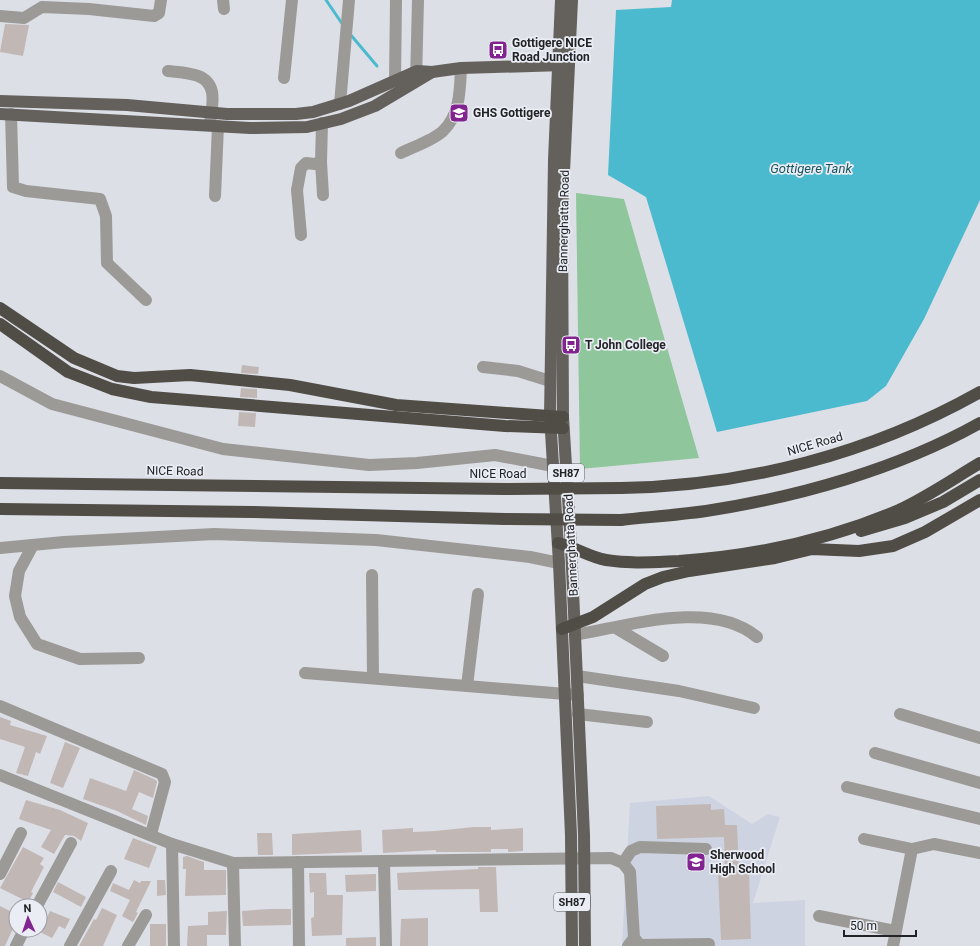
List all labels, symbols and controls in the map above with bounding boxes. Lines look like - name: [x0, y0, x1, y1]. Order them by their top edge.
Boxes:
- place label: Gottigere NICE Road Junction: [512, 36, 592, 64]
- bus stop icon: Gottigere NICE Road Junction: [487, 39, 509, 61]
- school or university icon: GHS Gottigere: [448, 102, 470, 124]
- place label: GHS Gottigere: [473, 106, 551, 120]
- water label: Gottigere Tank: [770, 161, 852, 176]
- street label: Bannerghatta Road: [556, 170, 572, 272]
- bus stop icon: T John College: [560, 334, 582, 356]
- place label: T John College: [585, 338, 666, 352]
- street label: NICE Road: [786, 429, 844, 459]
- street label: NICE Road: [146, 464, 204, 478]
- road number: SH87: [548, 464, 584, 482]
- street label: NICE Road: [470, 467, 526, 481]
- street label: Bannerghatta Road: [561, 494, 581, 596]
- place label: Sherwood High School: [710, 848, 775, 876]
- school or university icon: Sherwood High School: [685, 851, 707, 873]
- road number: SH87: [554, 893, 590, 911]
- north arrow: [8, 898, 48, 938]
- text: N: [23, 902, 32, 915]
- scale bar: [844, 912, 916, 938]
- text: 50 m: [850, 919, 877, 933]

